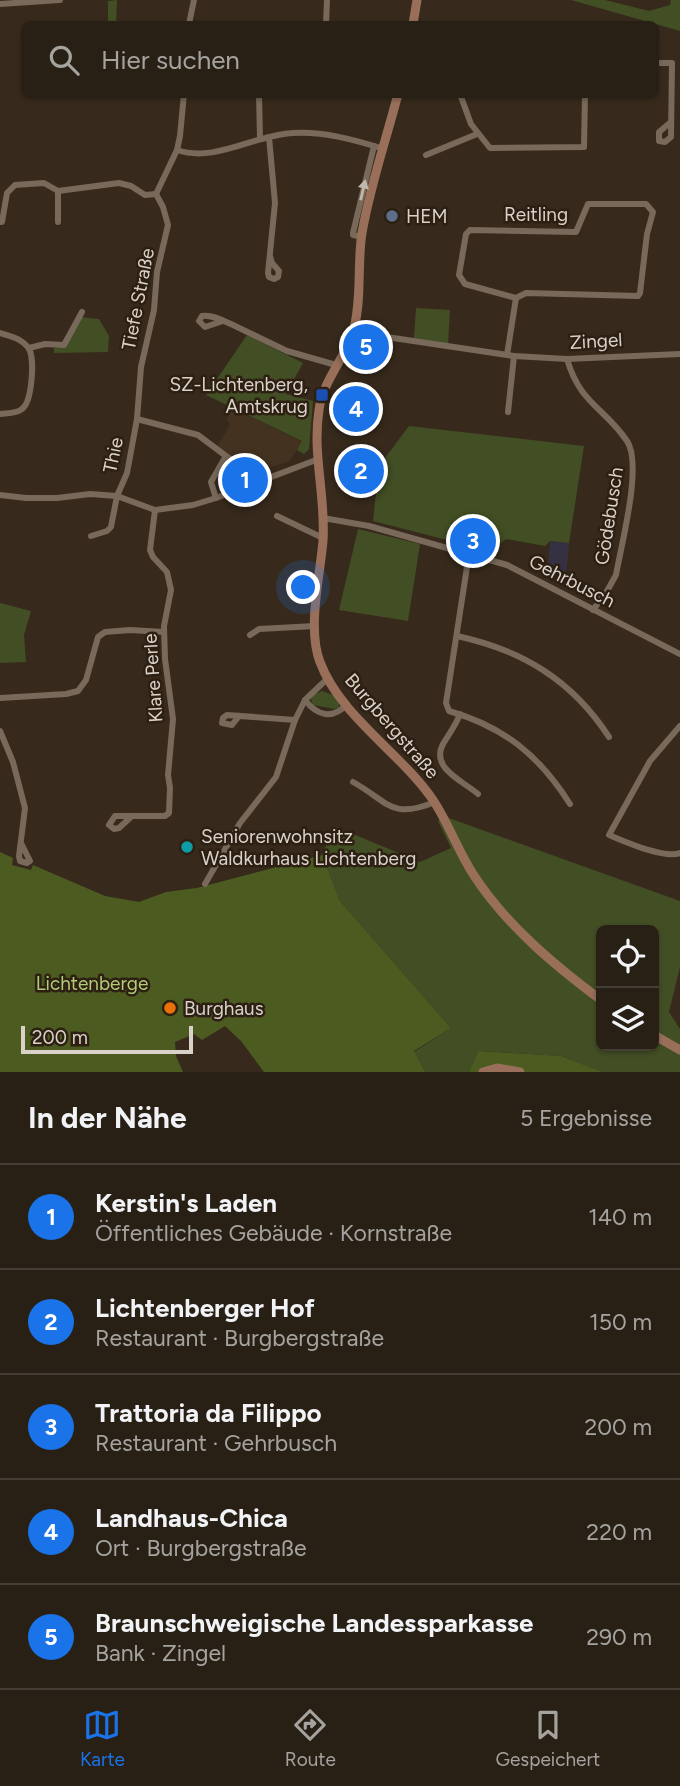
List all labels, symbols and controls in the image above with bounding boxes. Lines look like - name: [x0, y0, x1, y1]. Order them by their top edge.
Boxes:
- search box: [21, 21, 659, 98]
- icon: search: [45, 41, 83, 79]
- text: Hier suchen: [101, 44, 240, 76]
- one-way arrow: [357, 179, 368, 201]
- street label: Reitling: [504, 203, 568, 226]
- place label: HEM: [406, 205, 448, 228]
- marker: HEM: [384, 208, 400, 224]
- street label: Tiefe Straße: [117, 246, 159, 352]
- pin: 5: [343, 321, 389, 373]
- street label: Zingel: [569, 328, 623, 354]
- place label: SZ-Lichtenberg, Amtskrug: [170, 373, 308, 418]
- pin: 4: [333, 383, 379, 435]
- marker: SZ-Lichtenberg, Amtskrug: [314, 387, 330, 403]
- street label: Thie: [98, 435, 128, 475]
- pin: 2: [338, 445, 384, 497]
- pin: 1: [222, 454, 268, 506]
- street label: Gödebusch: [590, 466, 628, 566]
- pin: 3: [450, 515, 496, 567]
- street label: Gehrbusch: [525, 550, 619, 612]
- your location: [286, 570, 320, 604]
- street label: Klare Perle: [138, 633, 168, 723]
- street label: Burgbergstraße: [340, 669, 444, 783]
- place label: Seniorenwohnsitz Waldkurhaus Lichtenberg: [201, 825, 417, 870]
- marker: Seniorenwohnsitz Waldkurhaus Lichtenberg: [179, 839, 195, 855]
- map controls: [596, 925, 659, 1051]
- button: locate: [596, 925, 659, 988]
- park label: Lichtenberge: [36, 972, 148, 995]
- button: layers: [596, 988, 659, 1051]
- place label: Burghaus: [184, 997, 264, 1020]
- marker: Burghaus: [162, 1000, 178, 1016]
- scale bar: [21, 1023, 192, 1055]
- text: 200 m: [32, 1026, 88, 1049]
- text: In der Nähe: [28, 1099, 187, 1136]
- text: 5 Ergebnisse: [520, 1104, 652, 1132]
- text: Kerstin's Laden: [95, 1187, 277, 1219]
- text: 1: [46, 1203, 56, 1231]
- text: 140 m: [588, 1203, 652, 1231]
- text: Öffentliches Gebäude · Kornstraße: [95, 1219, 452, 1247]
- text: Lichtenberger Hof: [95, 1292, 315, 1324]
- text: 2: [44, 1308, 58, 1336]
- text: 150 m: [589, 1308, 652, 1336]
- text: Restaurant · Burgbergstraße: [95, 1324, 384, 1352]
- text: Trattoria da Filippo: [95, 1397, 322, 1429]
- text: 3: [45, 1413, 57, 1441]
- text: 200 m: [584, 1413, 652, 1441]
- text: Restaurant · Gehrbusch: [95, 1429, 337, 1457]
- text: Landhaus-Chica: [95, 1502, 288, 1534]
- text: 4: [44, 1518, 58, 1546]
- text: 220 m: [586, 1518, 652, 1546]
- text: Ort · Burgbergstraße: [95, 1534, 306, 1562]
- text: Braunschweigische Landessparkasse: [95, 1607, 533, 1639]
- text: 5: [44, 1623, 58, 1651]
- text: 290 m: [586, 1623, 652, 1651]
- text: Bank · Zingel: [95, 1639, 226, 1667]
- tab: Karte: [80, 1706, 125, 1771]
- tab: Route: [285, 1706, 336, 1771]
- tab: Gespeichert: [496, 1706, 600, 1771]

